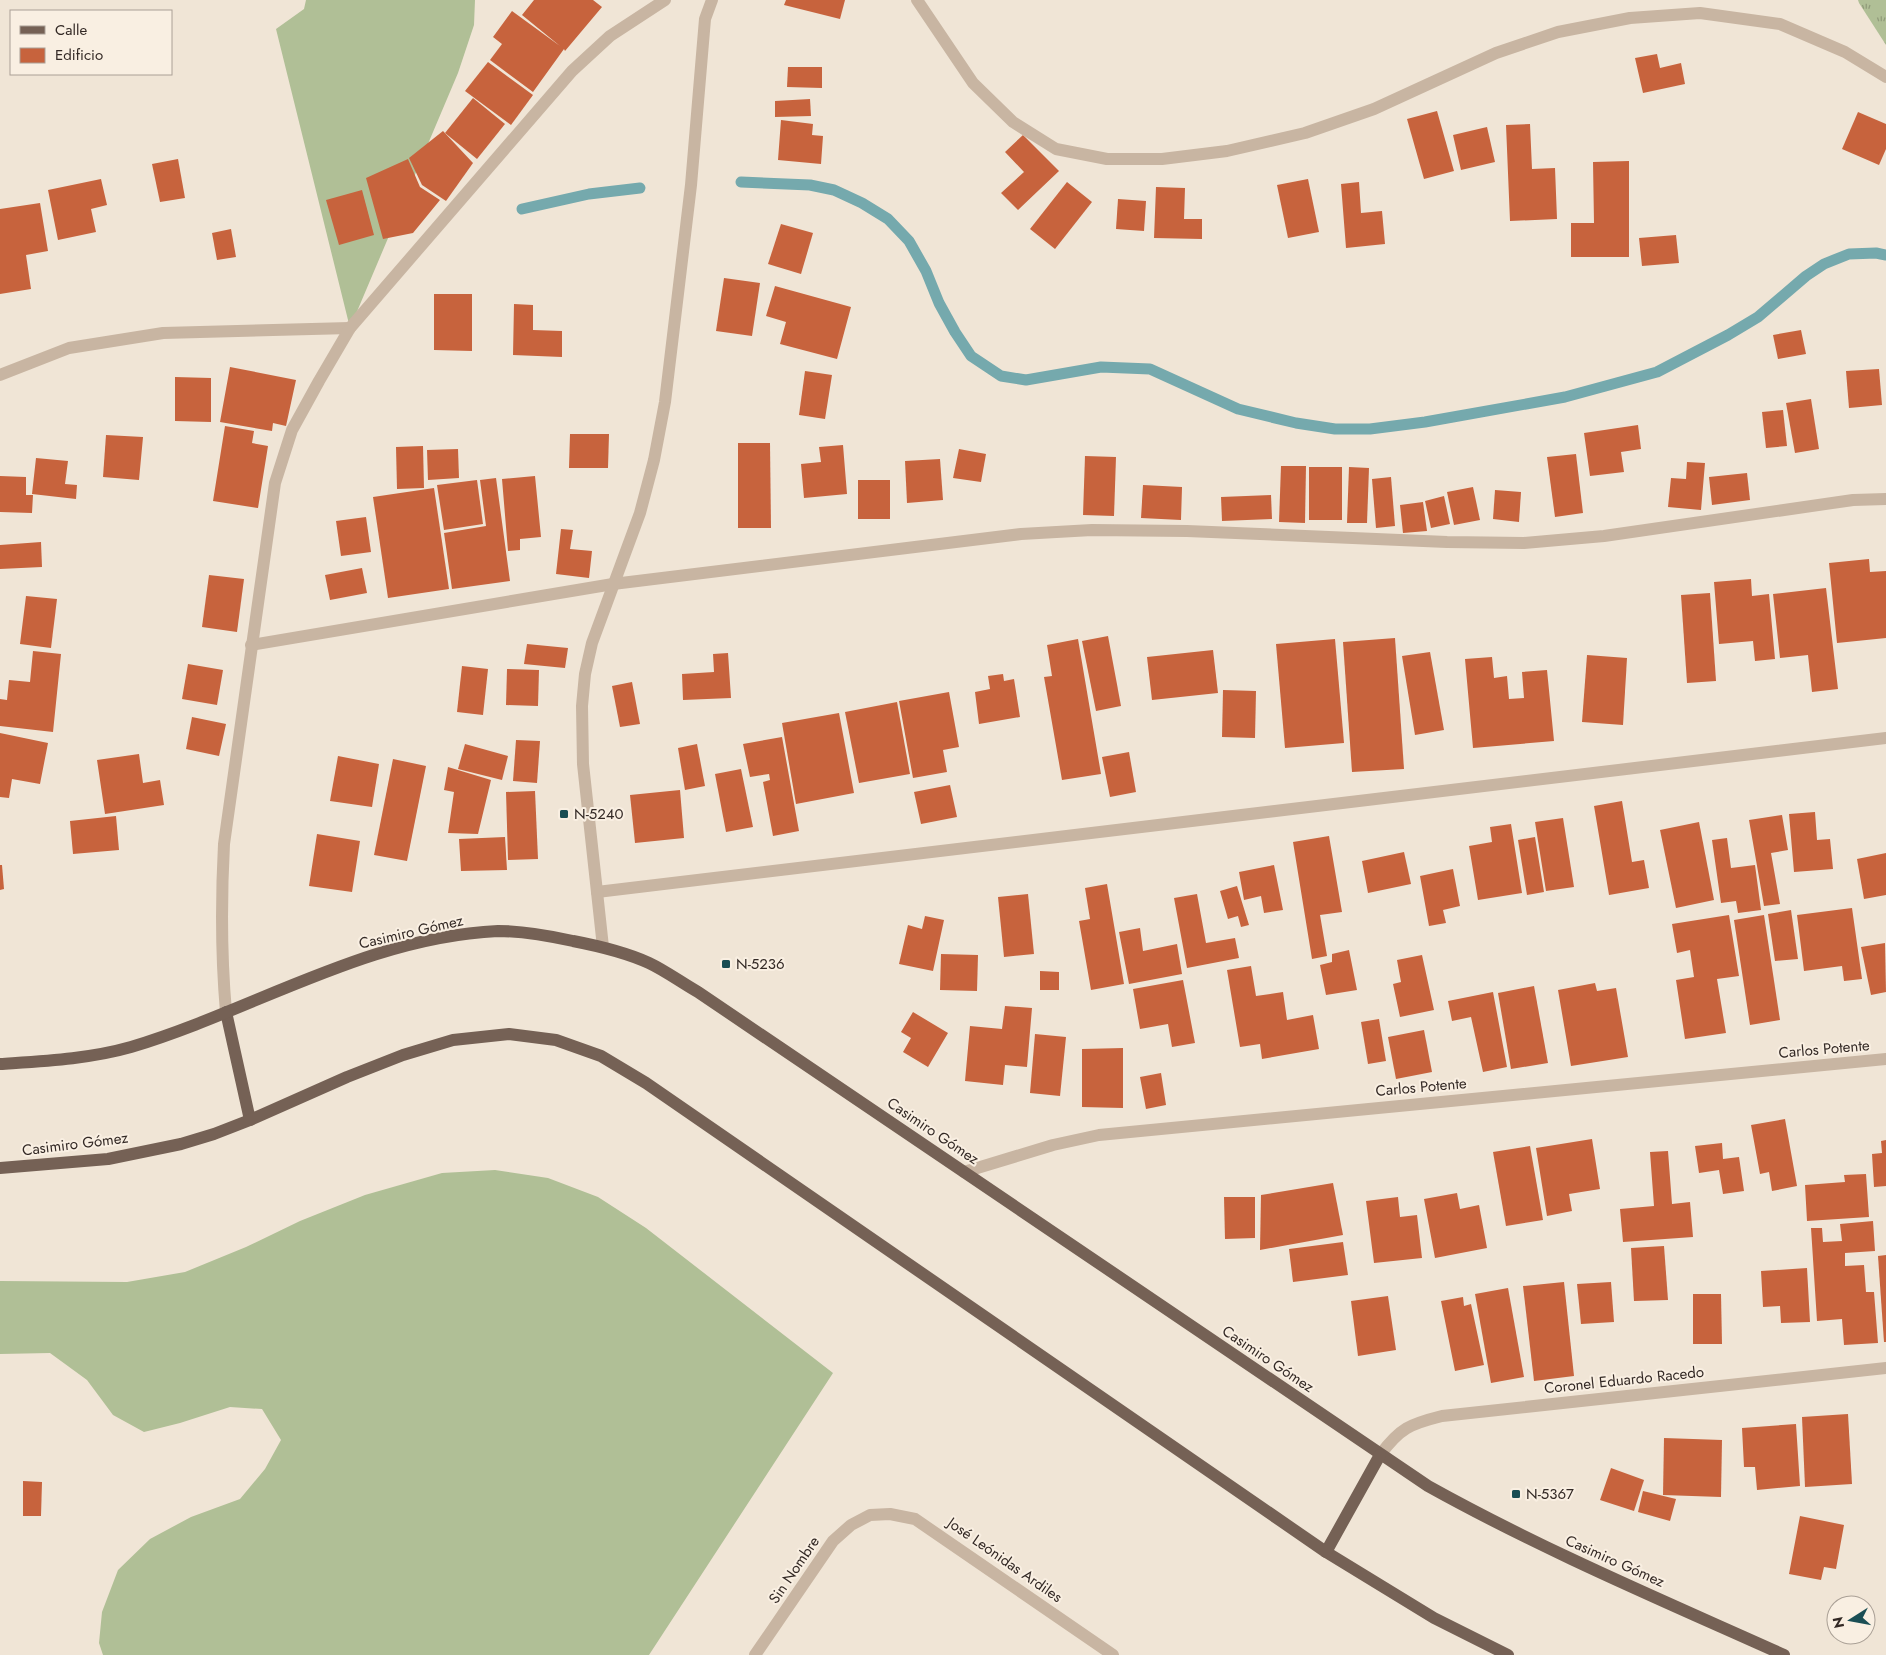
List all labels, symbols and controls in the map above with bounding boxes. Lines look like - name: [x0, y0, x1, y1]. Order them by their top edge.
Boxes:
- legend: [10, 10, 172, 75]
- text: Calle: [55, 19, 87, 41]
- text: Edificio: [55, 44, 103, 66]
- place label: N-5240: [574, 803, 624, 825]
- marker: N-5240: [558, 808, 570, 820]
- street label: Casimiro Gómez: [357, 909, 465, 955]
- place label: N-5236: [736, 953, 785, 975]
- marker: N-5236: [720, 958, 732, 970]
- street label: Carlos Potente: [1778, 1034, 1871, 1064]
- street label: Carlos Potente: [1375, 1072, 1468, 1102]
- street label: Casimiro Gómez: [883, 1092, 983, 1170]
- street label: Casimiro Gómez: [21, 1127, 129, 1161]
- street label: Casimiro Gómez: [1218, 1320, 1318, 1398]
- street label: Coronel Eduardo Racedo: [1543, 1361, 1705, 1399]
- place label: N-5367: [1526, 1483, 1574, 1505]
- marker: N-5367: [1510, 1488, 1522, 1500]
- street label: José Leónidas Ardiles: [942, 1511, 1067, 1608]
- street label: Casimiro Gómez: [1562, 1529, 1668, 1593]
- street label: Sin Nombre: [763, 1532, 825, 1608]
- north arrow: [1826, 1595, 1876, 1645]
- text: N: [1827, 1615, 1849, 1630]

